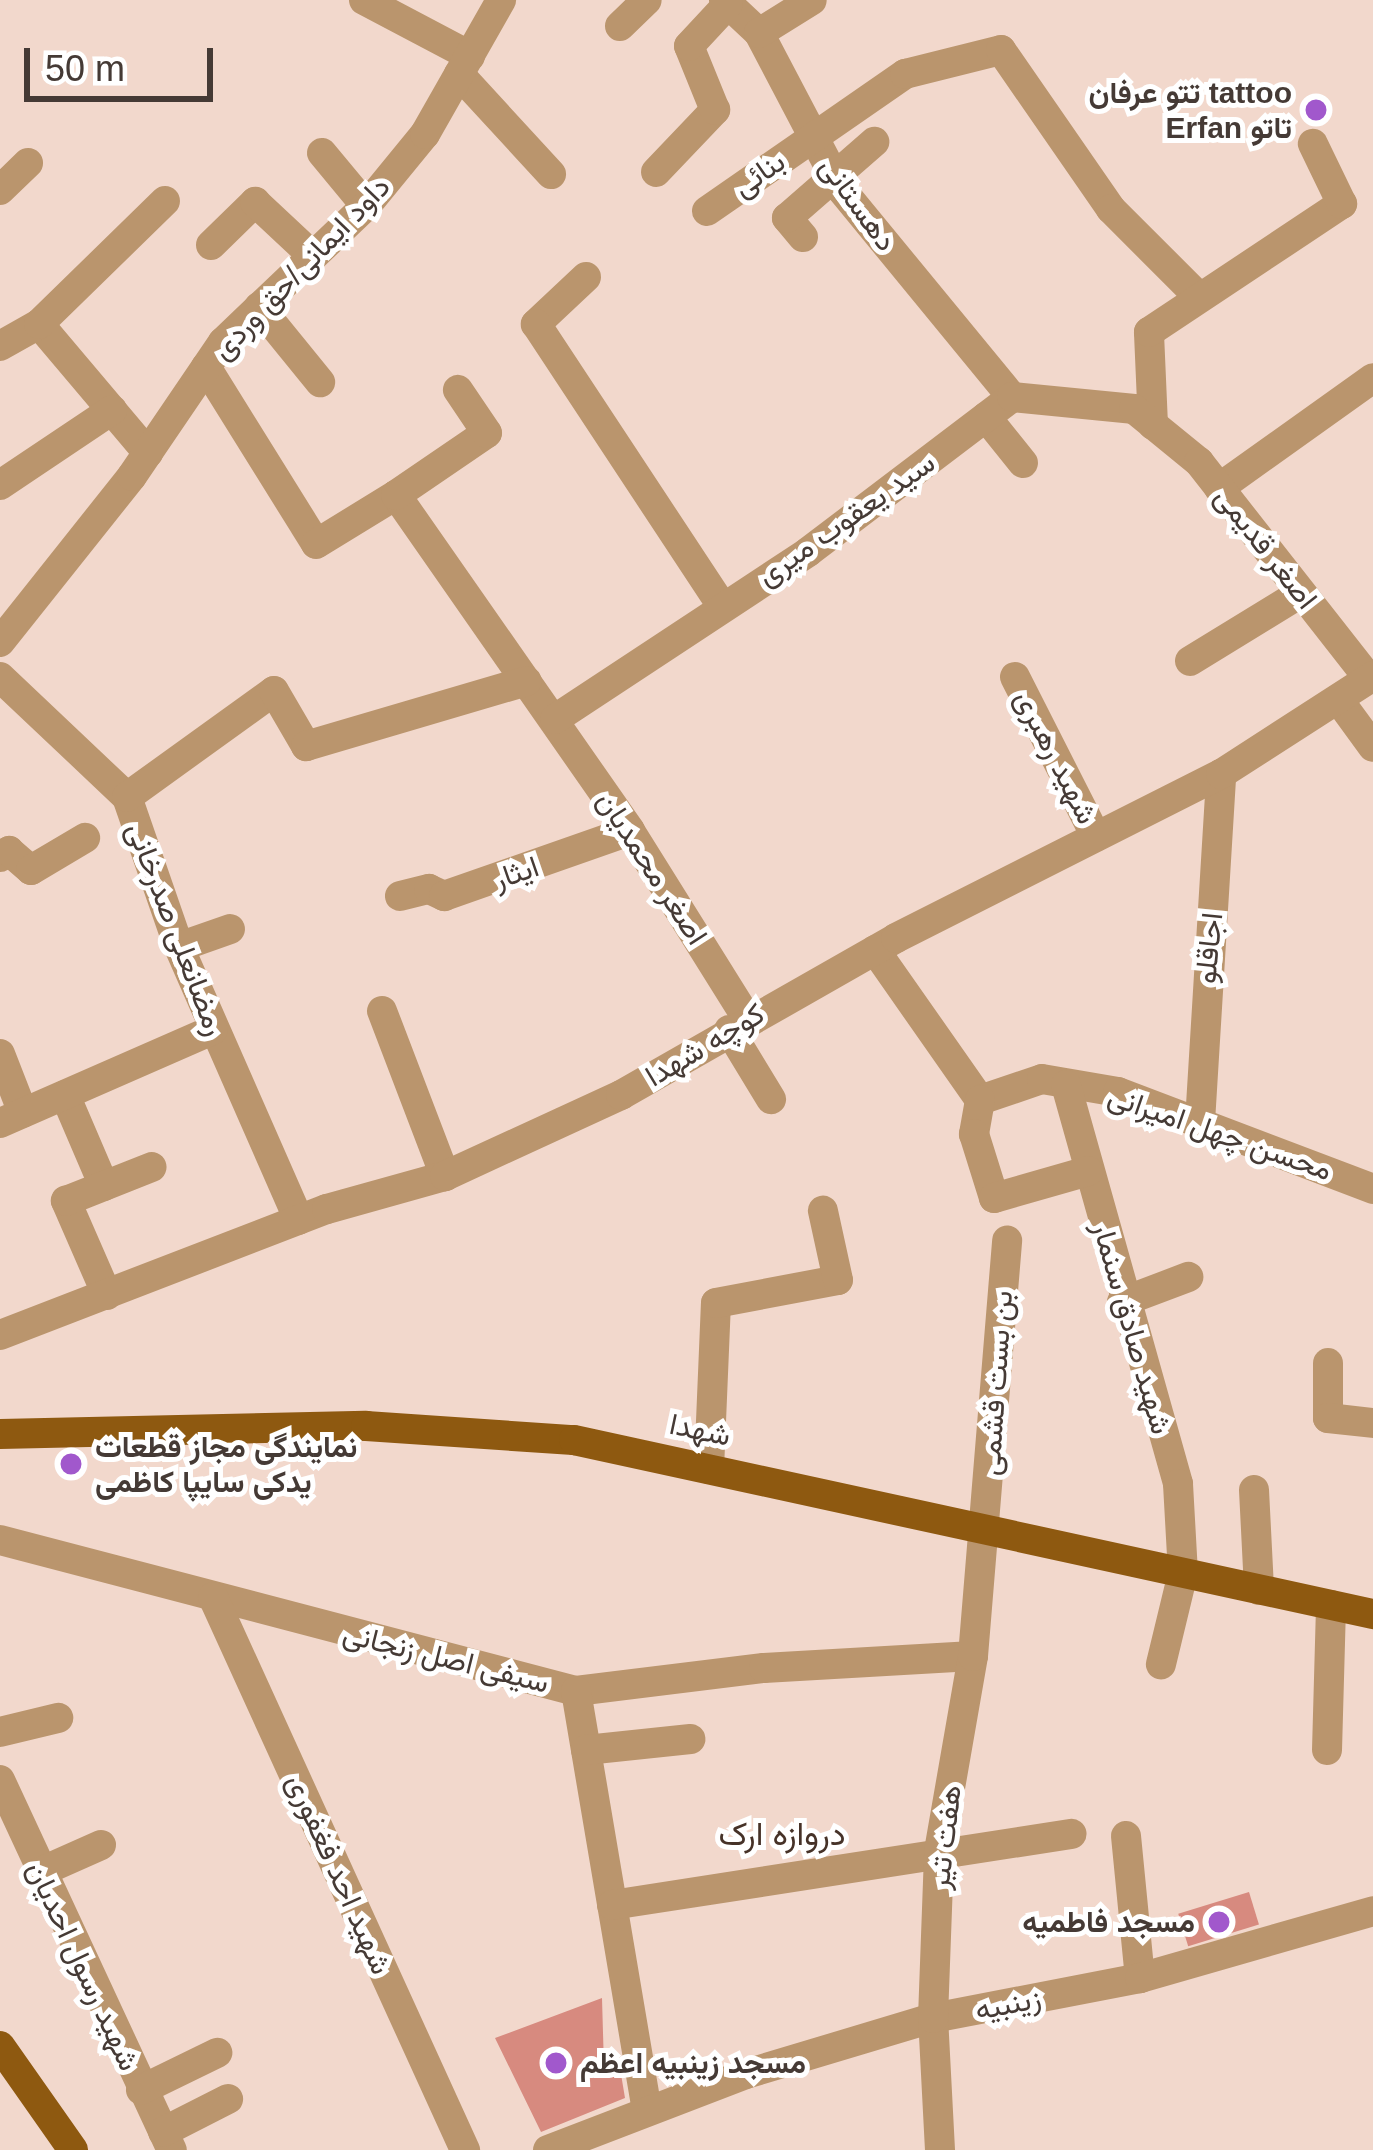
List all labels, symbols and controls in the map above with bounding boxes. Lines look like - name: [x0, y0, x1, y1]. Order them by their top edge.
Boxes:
- scale bar: [30, 24, 219, 98]
- text: 50 m: [45, 48, 125, 89]
- place label: تتو عرفان tattoo Erfan تاتو: [1089, 75, 1292, 146]
- marker: تتو عرفان tattoo Erfan تاتو: [1303, 97, 1329, 123]
- street label: بنائی: [726, 143, 792, 205]
- street label: دهستانی: [812, 150, 904, 258]
- street label: داود ایمانی/حق وردی: [204, 169, 398, 367]
- street label: سید یعقوب میری: [750, 444, 942, 594]
- street label: اصغر قدیمی: [1207, 480, 1325, 616]
- street label: شهید رهبری: [1007, 684, 1105, 830]
- street label: اصغر محمدیان: [589, 784, 715, 952]
- street label: رمضانعلی صدرخانی: [119, 817, 233, 1041]
- street label: ایثار: [488, 849, 544, 897]
- street label: اجاقلو: [1187, 911, 1231, 985]
- street label: کوچه شهدا: [639, 996, 771, 1094]
- street label: محسن چهل امیرانی: [1103, 1078, 1337, 1188]
- street label: شهید صادق سنمار: [1084, 1218, 1180, 1438]
- street label: بن بست قشمی: [972, 1289, 1020, 1477]
- street label: شهدا: [666, 1406, 734, 1454]
- place label: نمایندگی مجاز قطعات یدکی سایپا کاظمی: [95, 1429, 357, 1500]
- marker: نمایندگی مجاز قطعات یدکی سایپا کاظمی: [58, 1451, 84, 1477]
- street label: سیفی اصل زنجانی: [339, 1615, 553, 1701]
- street label: شهید احد فغفوری: [279, 1768, 399, 1980]
- street label: هفت تیر: [921, 1783, 969, 1891]
- district label: دروازه ارک: [719, 1814, 845, 1854]
- street label: شهید رسول احدیان: [19, 1856, 147, 2076]
- place label: مسجد فاطمیه: [1022, 1904, 1195, 1940]
- marker: مسجد فاطمیه: [1206, 1909, 1232, 1935]
- street label: زینبیه: [972, 1980, 1044, 2028]
- place label: مسجد زینبیه اعظم: [580, 2045, 806, 2081]
- marker: مسجد زینبیه اعظم: [543, 2050, 569, 2076]

